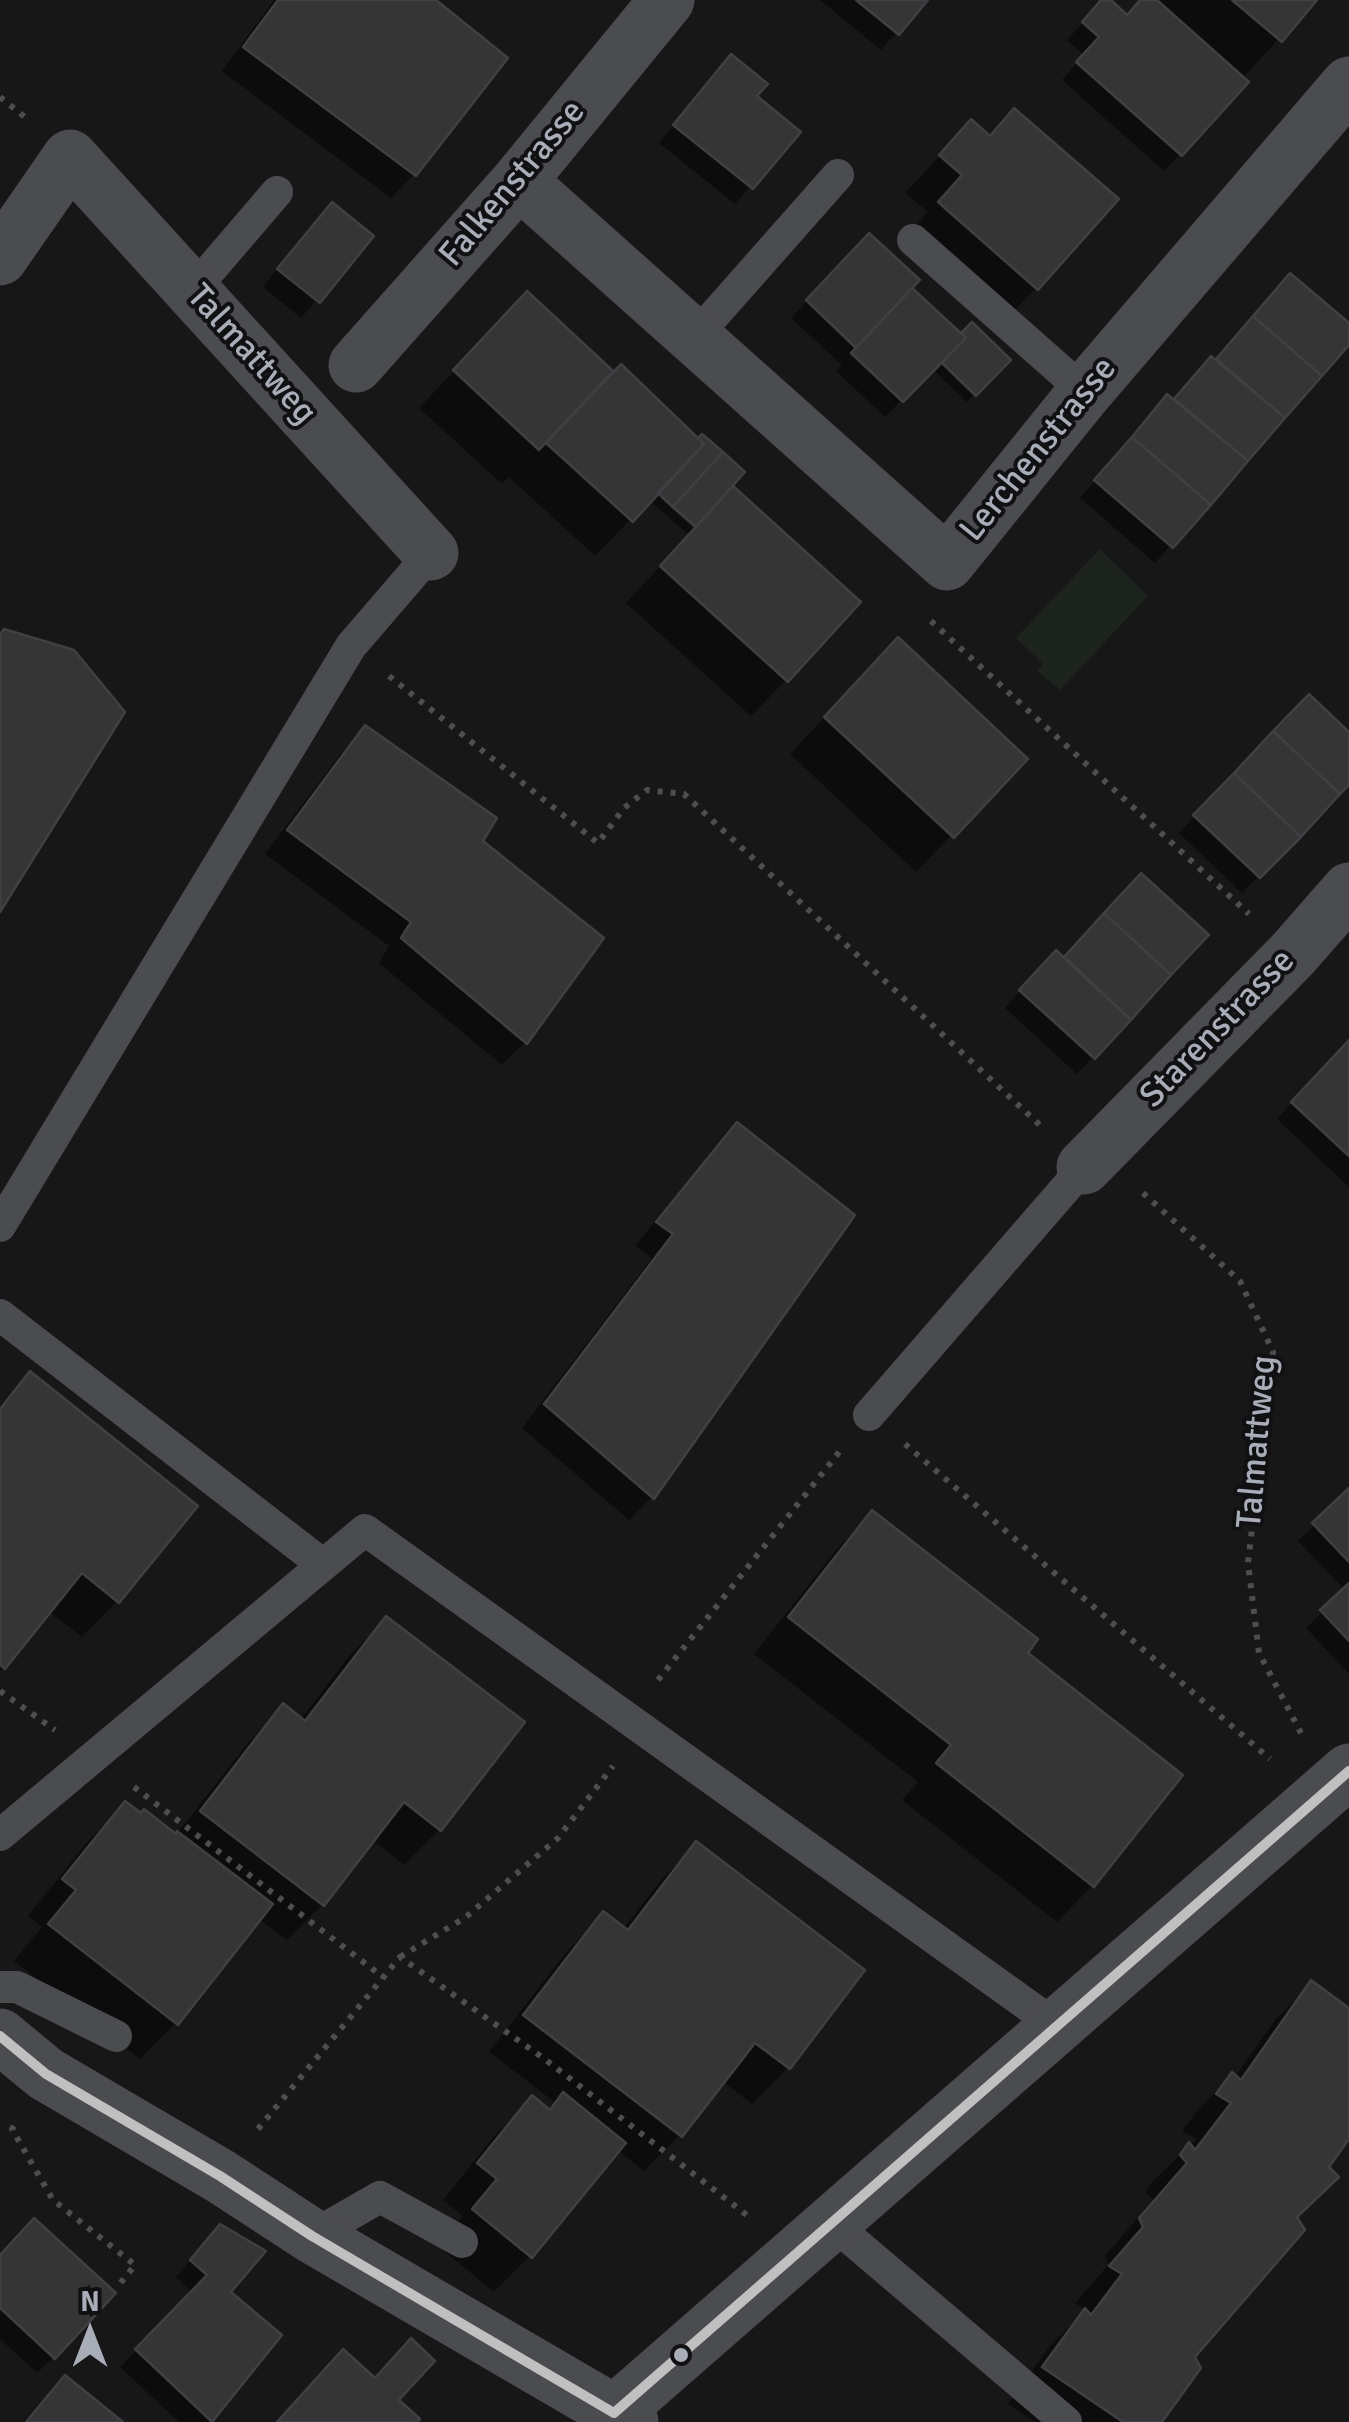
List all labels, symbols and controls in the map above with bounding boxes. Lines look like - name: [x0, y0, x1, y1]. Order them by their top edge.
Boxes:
- street label: Falkenstrasse: [431, 92, 595, 276]
- street label: Talmattweg: [177, 276, 325, 434]
- street label: Lerchenstrasse: [952, 349, 1126, 551]
- street label: Starenstrasse: [1132, 941, 1304, 1117]
- street label: Talmattweg: [1230, 1354, 1286, 1530]
- north arrow: [40, 2282, 140, 2382]
- text: N: [80, 2285, 100, 2319]
- unlabelled marker: [671, 2345, 691, 2365]

